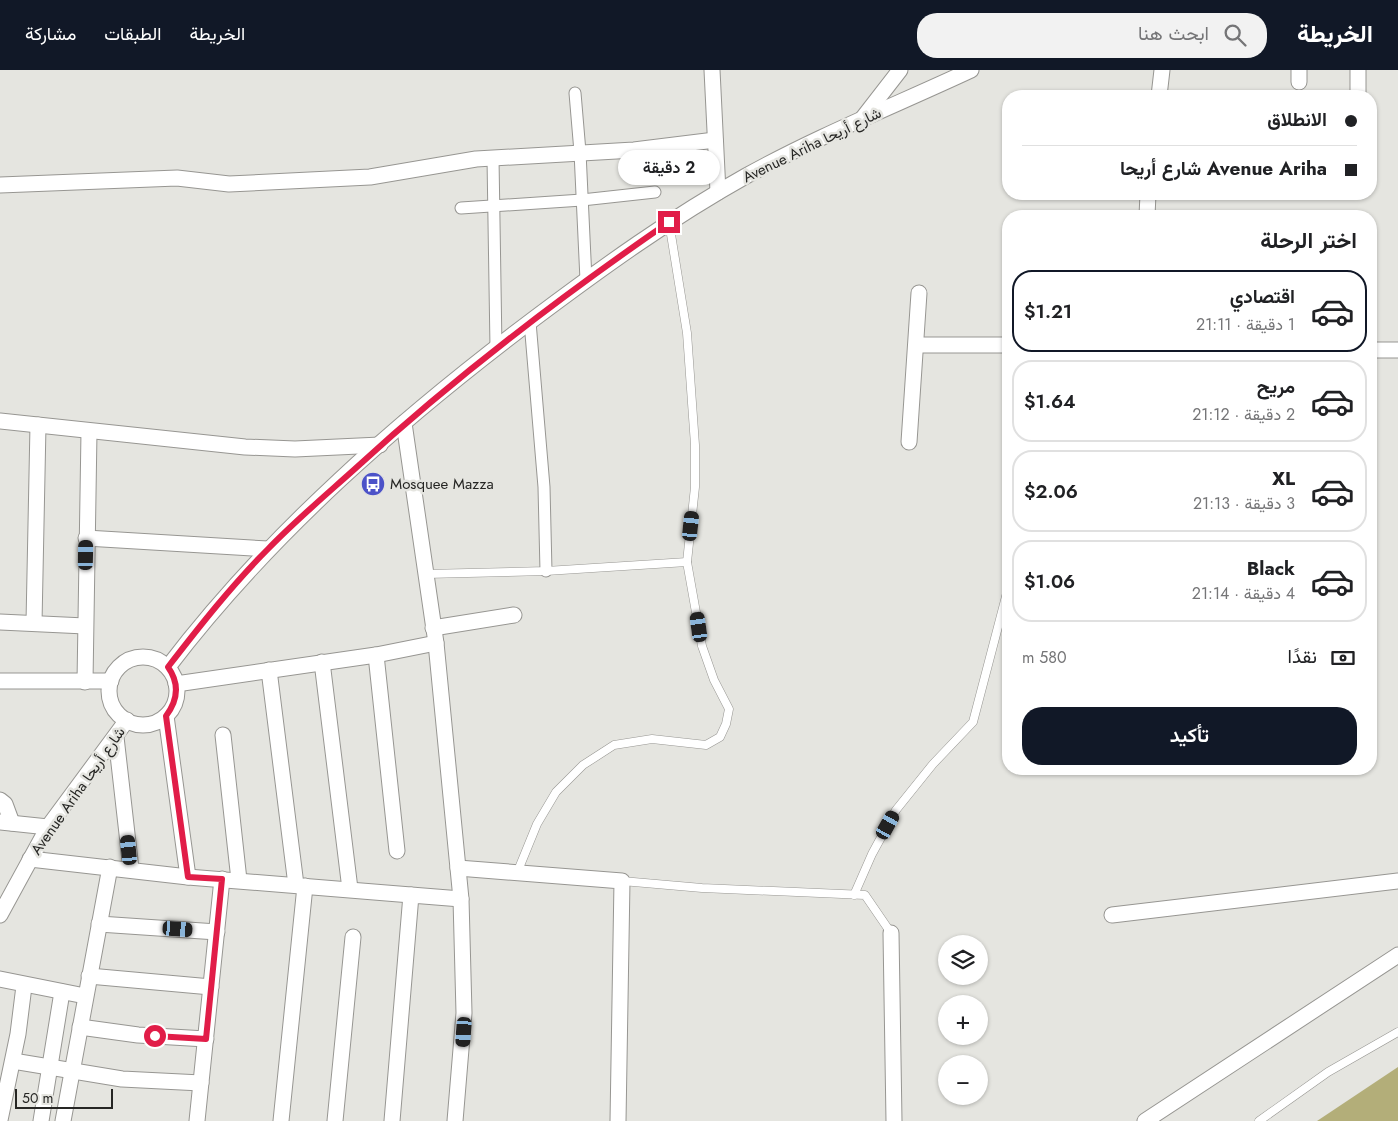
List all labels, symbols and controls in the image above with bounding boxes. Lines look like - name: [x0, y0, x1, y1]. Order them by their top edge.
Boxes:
- search box: [917, 13, 1267, 58]
- text: الخريطة: [1297, 16, 1373, 51]
- text: ابحث هنا: [1138, 20, 1209, 47]
- text: مشاركة: [25, 21, 76, 47]
- text: الطبقات: [104, 21, 161, 47]
- text: الخريطة: [189, 21, 245, 47]
- icon: search: [1221, 21, 1249, 49]
- street label: Avenue Ariha شارع أريحا: [739, 102, 885, 188]
- text: الانطلاق: [1267, 106, 1327, 133]
- callout: 2 دقيقة: [618, 150, 720, 184]
- text: Avenue Ariha شارع أريحا: [1120, 155, 1327, 182]
- text: 2 دقيقة: [643, 156, 695, 179]
- route end: [658, 211, 680, 233]
- text: اختر الرحلة: [1260, 224, 1357, 256]
- text: اقتصادي: [1230, 283, 1295, 310]
- icon: car: [1310, 289, 1355, 334]
- text: $1.21: [1024, 298, 1072, 325]
- text: 1 دقيقة · 21:11: [1196, 313, 1295, 336]
- text: مريح: [1257, 373, 1295, 400]
- icon: car: [1310, 379, 1355, 424]
- text: $1.64: [1024, 388, 1076, 415]
- text: 2 دقيقة · 21:12: [1192, 403, 1295, 426]
- text: XL: [1272, 465, 1295, 492]
- icon: car: [1310, 469, 1355, 514]
- bus stop icon: Mosquee Mazza: [360, 471, 386, 497]
- place label: Mosquee Mazza: [390, 473, 494, 495]
- text: $2.06: [1024, 478, 1078, 505]
- text: 3 دقيقة · 21:13: [1193, 492, 1295, 515]
- car: [681, 510, 700, 542]
- car: [78, 540, 93, 570]
- text: Black: [1247, 555, 1295, 582]
- icon: car: [1310, 559, 1355, 604]
- text: $1.06: [1024, 568, 1075, 595]
- text: 4 دقيقة · 21:14: [1192, 582, 1295, 605]
- car: [689, 611, 708, 643]
- text: نقدًا: [1288, 643, 1317, 670]
- icon: cash: [1329, 644, 1357, 672]
- text: 580 m: [1022, 646, 1067, 669]
- button: تأكيد: [1022, 707, 1357, 765]
- street label: Avenue Ariha شارع أريحا: [25, 722, 131, 860]
- car: [874, 808, 901, 842]
- car: [119, 834, 138, 866]
- car: [162, 920, 193, 938]
- map controls: [938, 935, 988, 1105]
- button: layers: [938, 935, 988, 985]
- button: +: [938, 995, 988, 1045]
- car: [455, 1017, 472, 1047]
- route start: [144, 1025, 166, 1047]
- button: −: [938, 1055, 988, 1105]
- scale bar: [15, 1086, 112, 1109]
- text: 50 m: [22, 1088, 53, 1108]

